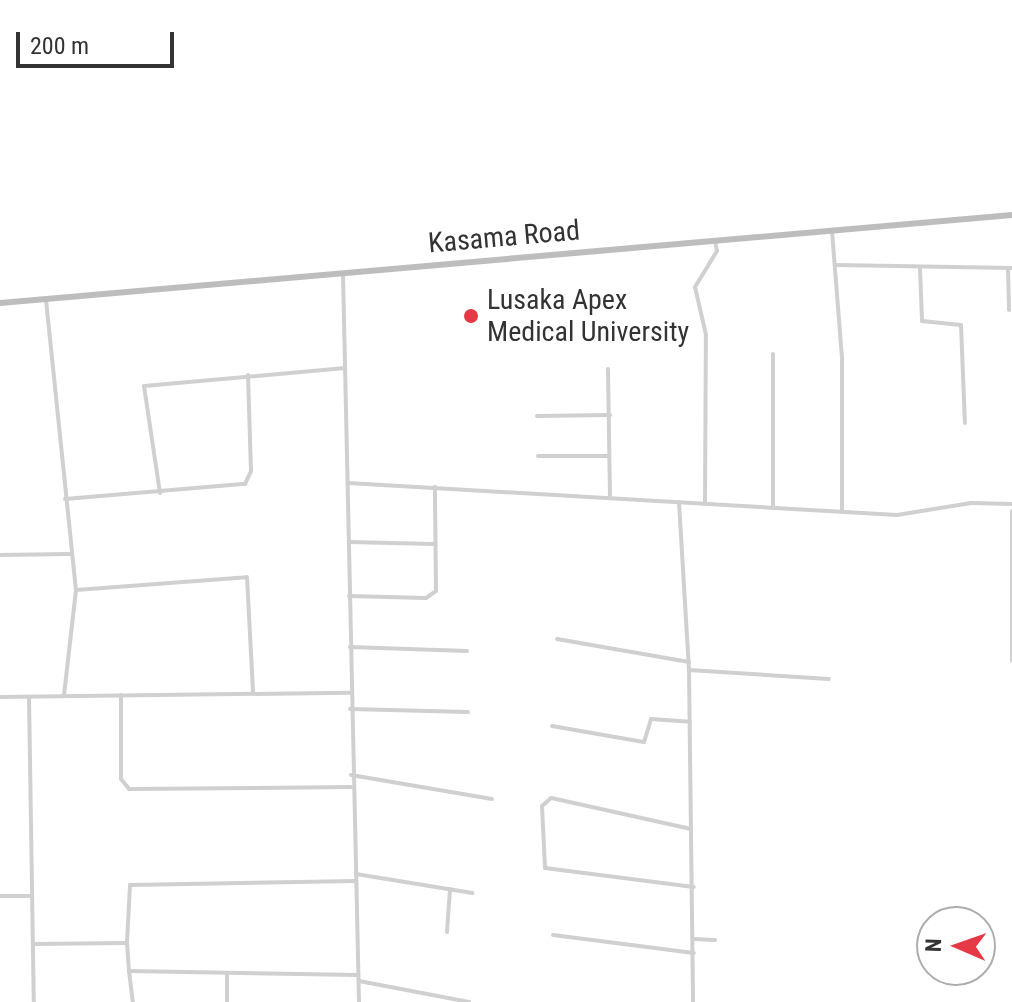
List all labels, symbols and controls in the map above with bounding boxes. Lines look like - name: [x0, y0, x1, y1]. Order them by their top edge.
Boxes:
- scale bar: [20, 16, 178, 66]
- text: 200 m: [30, 32, 89, 60]
- street label: Kasama Road: [427, 214, 581, 260]
- place label: Lusaka Apex Medical University: [487, 283, 689, 349]
- marker: Lusaka Apex Medical University: [462, 307, 480, 325]
- north arrow: [916, 906, 996, 986]
- text: N: [921, 938, 946, 952]

